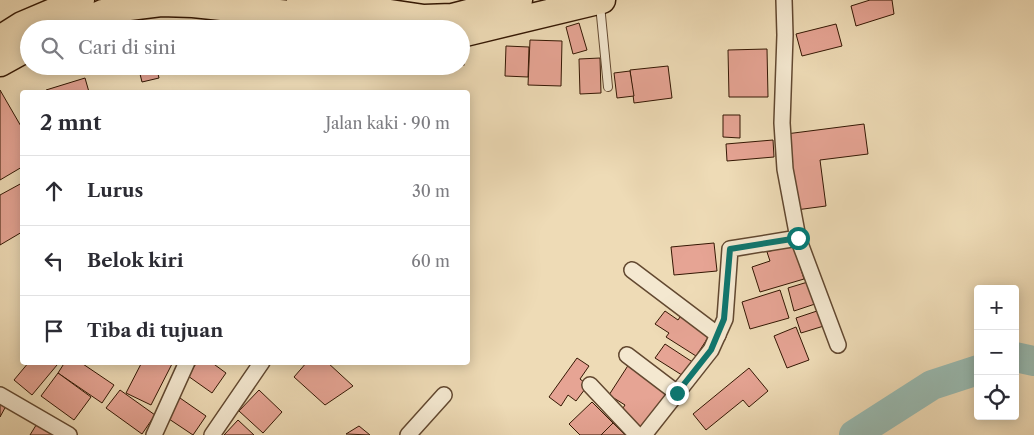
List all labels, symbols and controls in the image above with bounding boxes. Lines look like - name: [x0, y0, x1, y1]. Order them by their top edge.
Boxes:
- search box: [20, 20, 470, 75]
- icon: search: [38, 34, 66, 62]
- text: Cari di sini: [78, 36, 176, 59]
- text: 2 mnt: [40, 110, 101, 135]
- text: Jalan kaki · 90 m: [325, 113, 450, 133]
- icon: ahead: [40, 177, 68, 205]
- text: Lurus: [87, 179, 143, 202]
- text: 30 m: [412, 181, 450, 201]
- route start: [787, 227, 810, 250]
- icon: left: [40, 247, 68, 275]
- text: Belok kiri: [87, 249, 184, 272]
- text: 60 m: [411, 251, 450, 271]
- map controls: [974, 285, 1019, 420]
- button: +: [974, 285, 1019, 330]
- icon: arrive: [40, 317, 68, 345]
- text: Tiba di tujuan: [87, 319, 223, 342]
- button: −: [974, 330, 1019, 375]
- button: locate: [974, 375, 1019, 420]
- route end: [666, 382, 689, 405]

